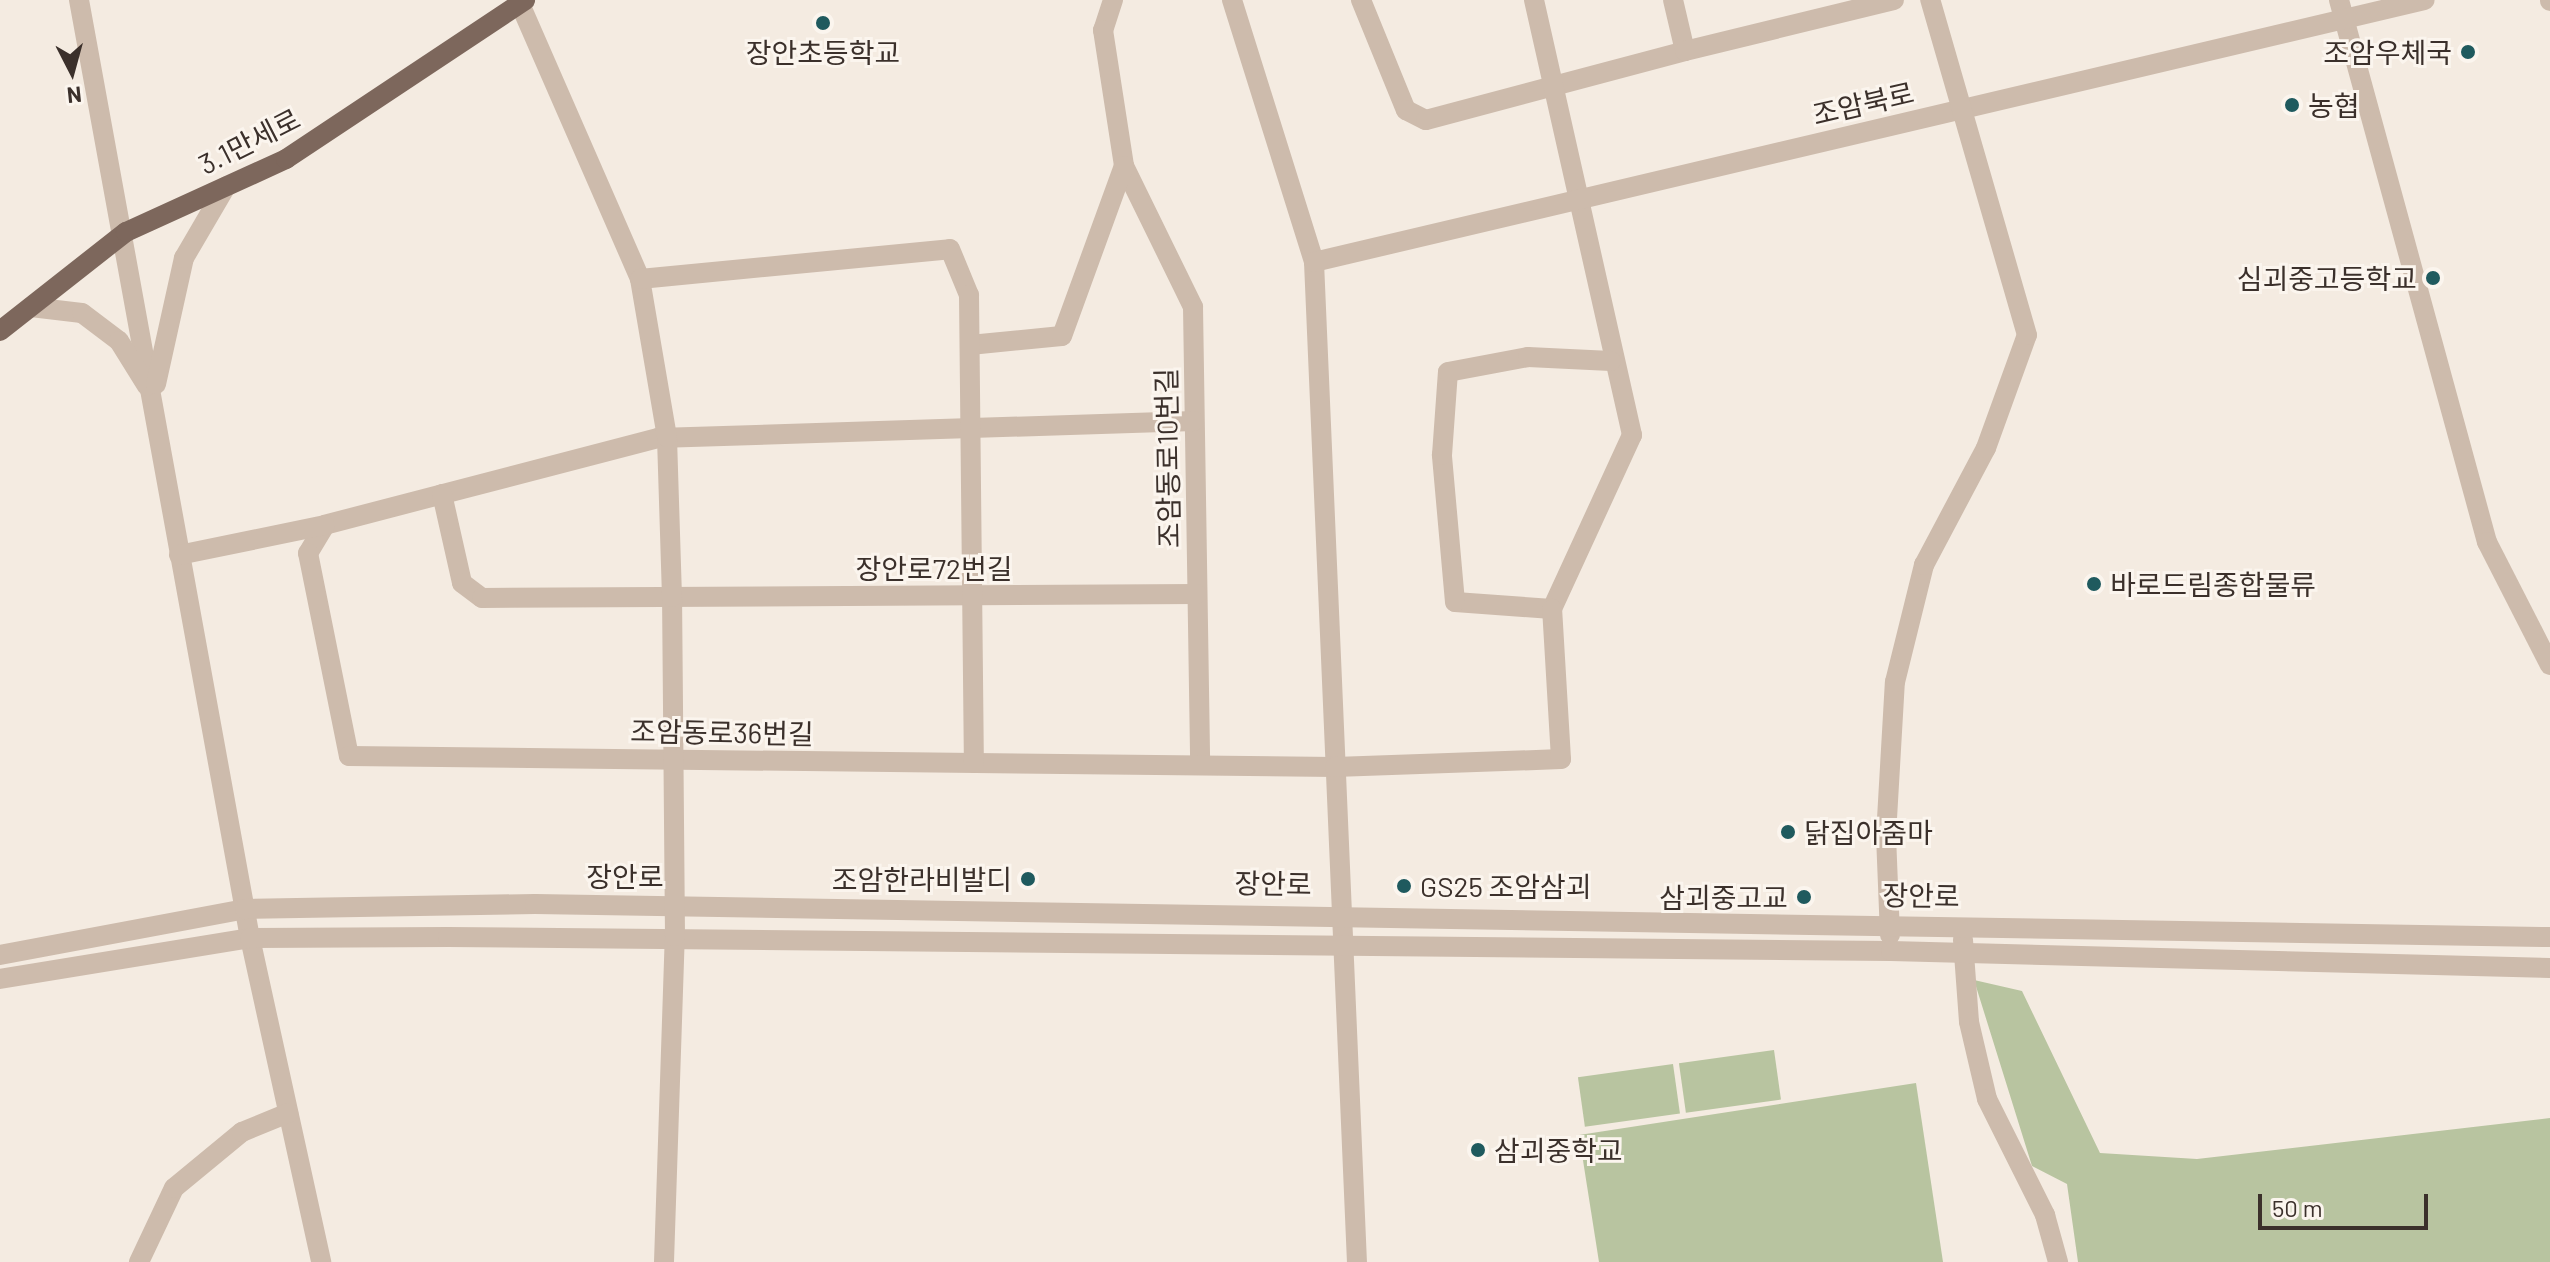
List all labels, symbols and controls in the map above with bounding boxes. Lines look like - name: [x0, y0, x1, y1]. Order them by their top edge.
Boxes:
- marker: 장안초등학교: [814, 14, 832, 32]
- north arrow: [32, 32, 112, 112]
- place label: 장안초등학교: [746, 35, 900, 69]
- place label: 조암우체국: [2323, 35, 2452, 69]
- marker: 조암우체국: [2459, 43, 2477, 61]
- street label: 조암북로: [1809, 75, 1917, 131]
- text: N: [66, 82, 83, 110]
- place label: 농협: [2308, 88, 2360, 122]
- marker: 농협: [2283, 96, 2301, 114]
- street label: 3.1만세로: [193, 101, 305, 181]
- place label: 심괴중고등학교: [2237, 261, 2417, 295]
- marker: 심괴중고등학교: [2424, 269, 2442, 287]
- street label: 조암동로10번길: [1149, 368, 1185, 548]
- street label: 장안로72번길: [855, 551, 1013, 585]
- place label: 바로드림종합물류: [2110, 567, 2316, 601]
- marker: 바로드림종합물류: [2085, 575, 2103, 593]
- street label: 조암동로36번길: [630, 714, 814, 750]
- place label: 닭집아줌마: [1804, 815, 1933, 849]
- marker: 닭집아줌마: [1779, 823, 1797, 841]
- street label: 장안로: [586, 859, 664, 893]
- place label: 조암한라비발디: [832, 862, 1012, 896]
- street label: 장안로: [1234, 866, 1312, 900]
- place label: GS25 조암삼괴: [1420, 869, 1592, 903]
- marker: 조암한라비발디: [1019, 870, 1037, 888]
- marker: GS25 조암삼괴: [1395, 877, 1413, 895]
- street label: 장안로: [1882, 878, 1960, 912]
- place label: 삼괴중고교: [1659, 880, 1788, 914]
- marker: 삼괴중고교: [1795, 888, 1813, 906]
- place label: 삼괴중학교: [1494, 1133, 1623, 1167]
- marker: 삼괴중학교: [1469, 1141, 1487, 1159]
- scale bar: [2262, 1178, 2432, 1228]
- text: 50 m: [2272, 1193, 2323, 1222]

